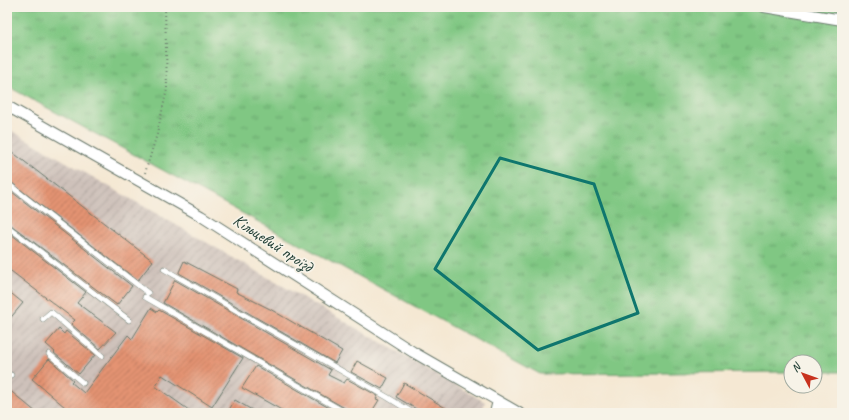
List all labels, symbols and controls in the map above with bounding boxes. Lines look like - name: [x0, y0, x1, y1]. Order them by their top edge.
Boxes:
- street label: Кільцевий проїзд: [229, 209, 318, 278]
- north arrow: [783, 354, 823, 394]
- text: N: [788, 359, 804, 375]

